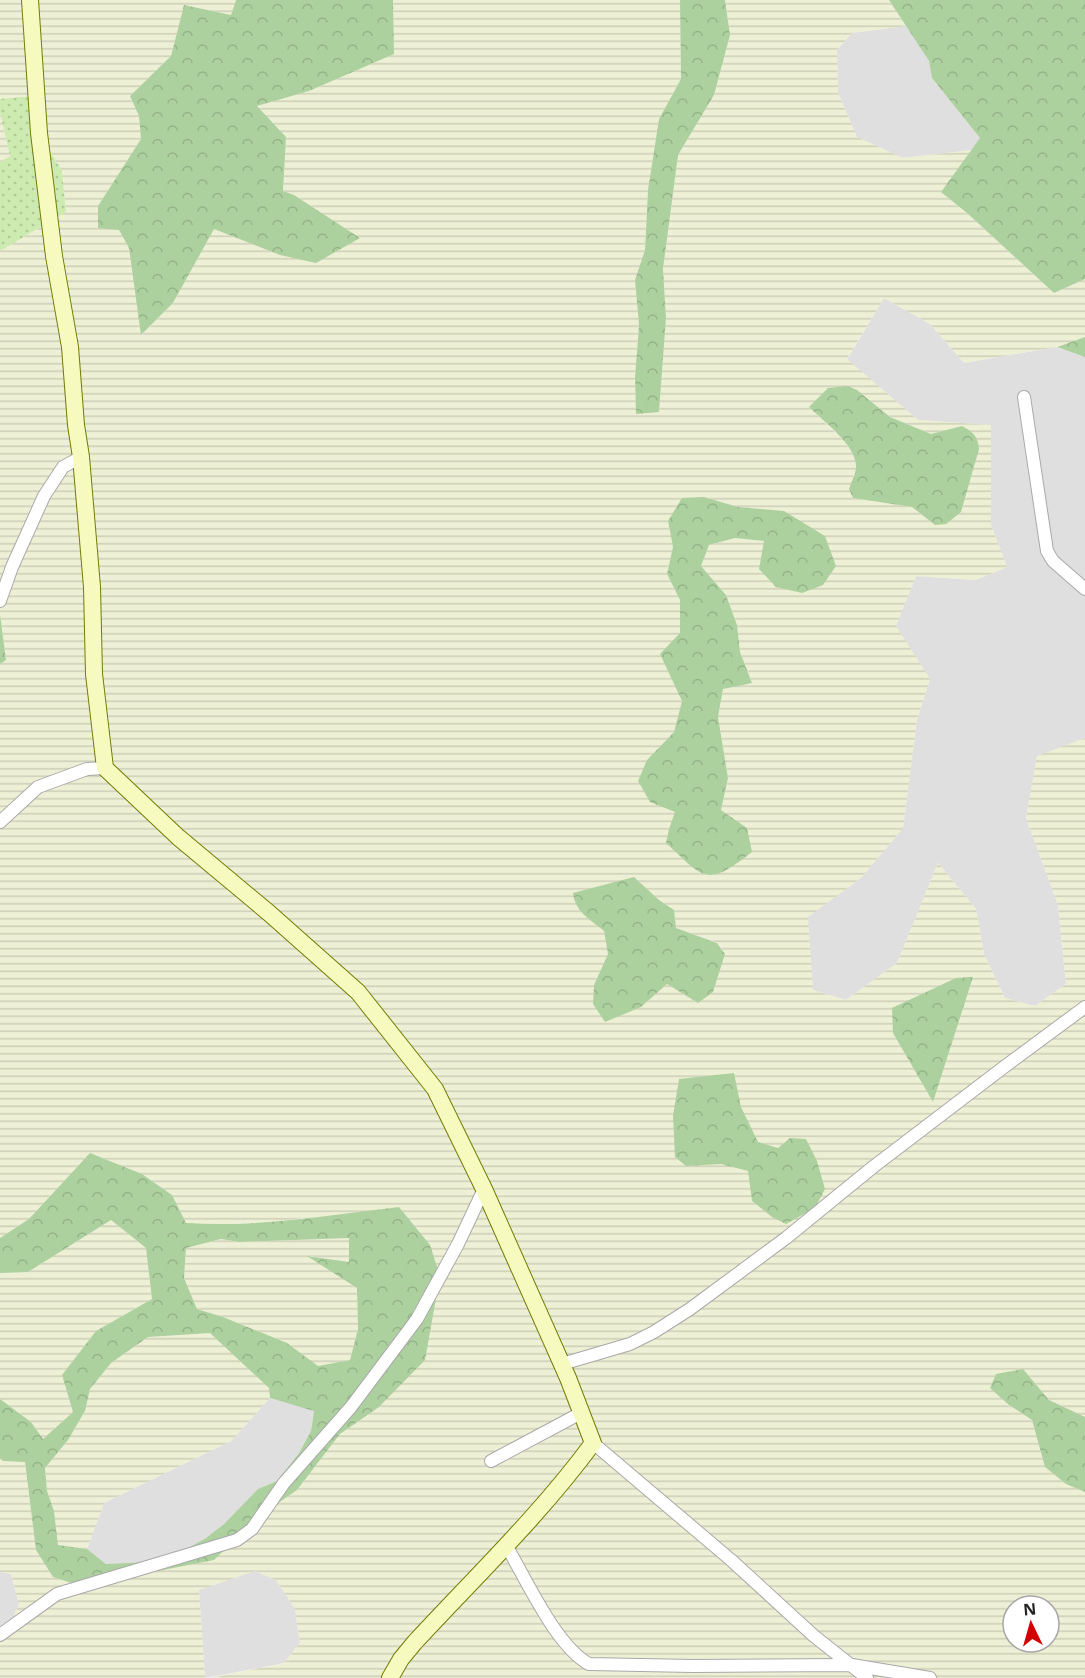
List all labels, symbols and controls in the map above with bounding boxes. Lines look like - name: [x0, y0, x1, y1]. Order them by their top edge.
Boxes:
- north arrow: [1001, 1594, 1061, 1654]
- text: N: [1022, 1598, 1037, 1621]

